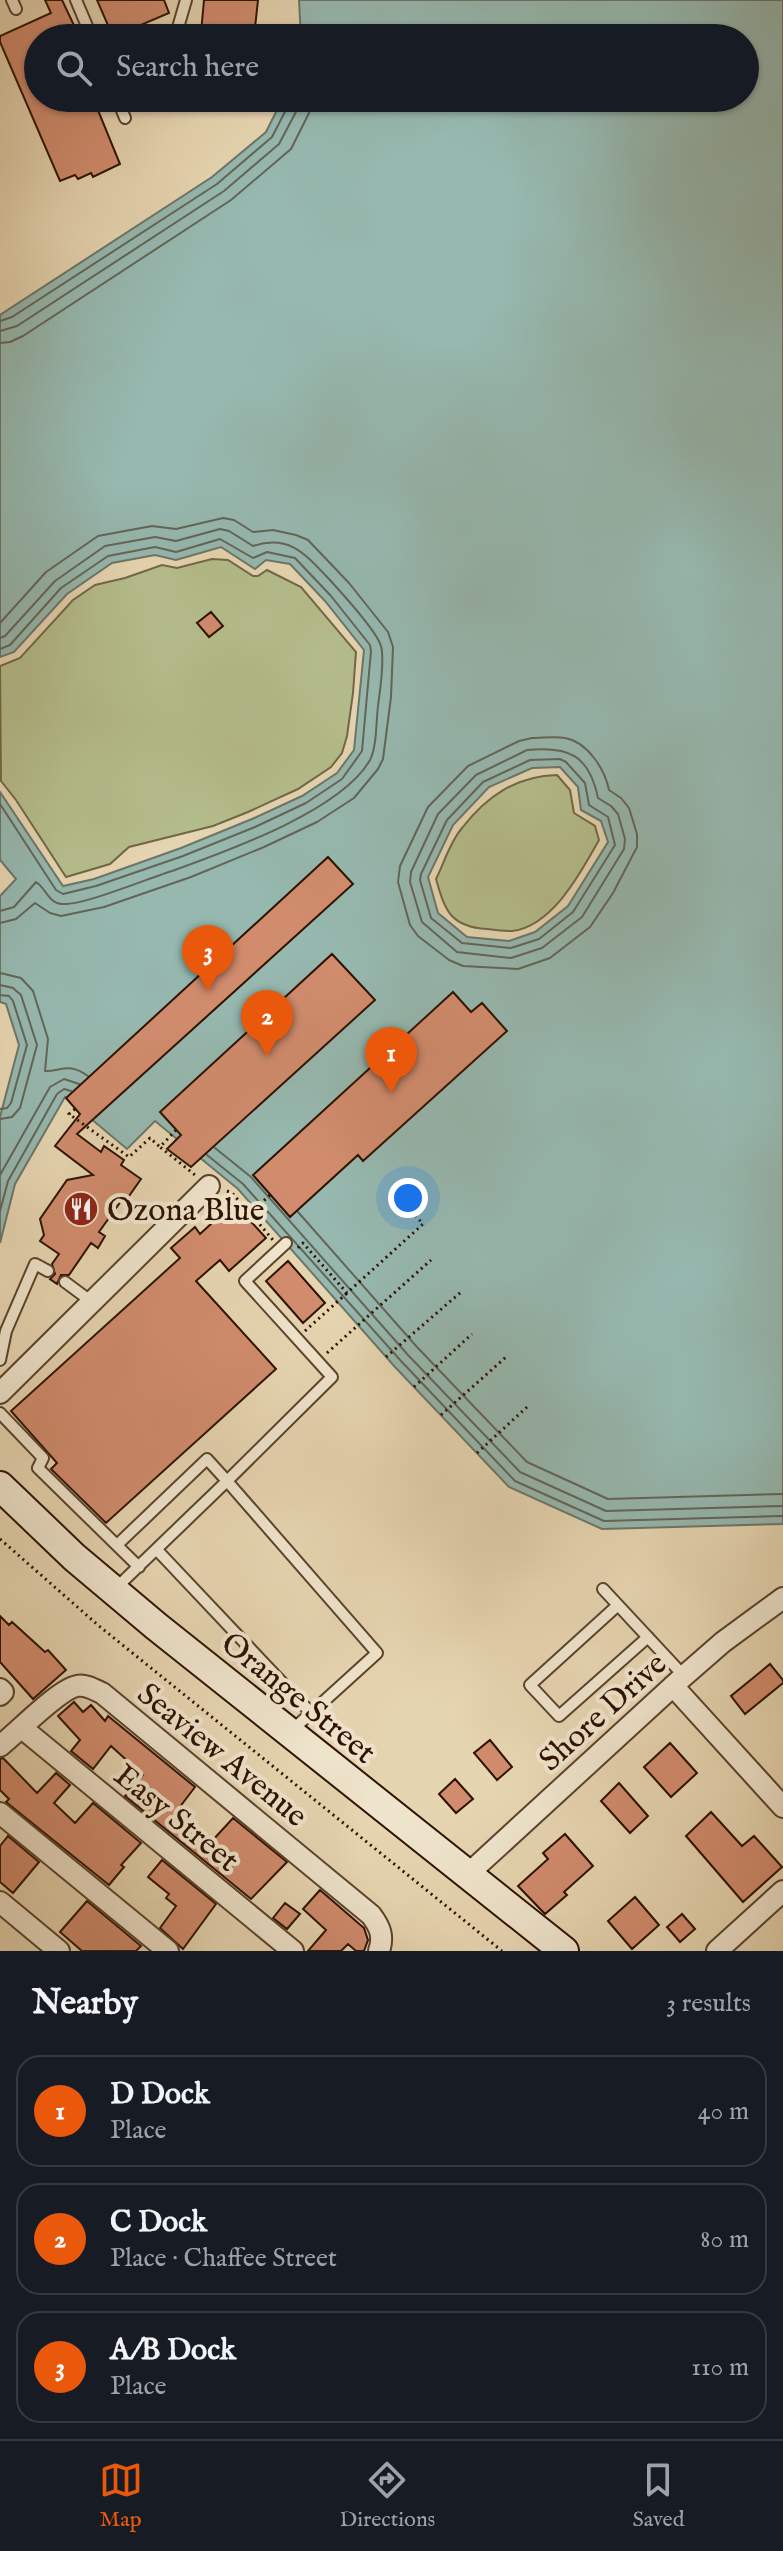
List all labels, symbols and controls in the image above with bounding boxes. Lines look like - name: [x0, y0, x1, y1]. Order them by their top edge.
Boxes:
- search box: [24, 24, 759, 112]
- icon: search: [52, 46, 96, 90]
- text: Search here: [116, 49, 259, 87]
- pin: 3: [182, 925, 234, 991]
- pin: 2: [241, 990, 293, 1056]
- pin: 1: [365, 1027, 417, 1093]
- your location: [388, 1178, 428, 1218]
- restaurant icon: Ozona Blue: [62, 1190, 100, 1228]
- place label: Ozona Blue: [107, 1191, 264, 1232]
- street label: Orange Street: [212, 1624, 383, 1774]
- street label: Shore Drive: [531, 1645, 676, 1781]
- street label: Seaview Avenue: [128, 1675, 315, 1837]
- street label: Easy Street: [104, 1756, 246, 1882]
- text: Nearby: [32, 1982, 138, 2025]
- text: 3 results: [666, 1987, 751, 2020]
- text: D Dock: [110, 2076, 210, 2114]
- text: 1: [55, 2095, 65, 2128]
- text: 40 m: [698, 2095, 749, 2128]
- text: Place: [110, 2114, 166, 2147]
- text: C Dock: [110, 2204, 207, 2242]
- text: 2: [54, 2223, 66, 2256]
- text: 80 m: [700, 2223, 749, 2256]
- text: Place · Chaffee Street: [110, 2242, 337, 2275]
- text: A/B Dock: [110, 2332, 236, 2370]
- text: 3: [55, 2351, 65, 2384]
- text: 110 m: [691, 2351, 749, 2384]
- text: Place: [110, 2370, 166, 2403]
- tab: Map: [99, 2458, 143, 2534]
- tab: Directions: [340, 2458, 435, 2534]
- tab: Saved: [632, 2458, 684, 2534]

